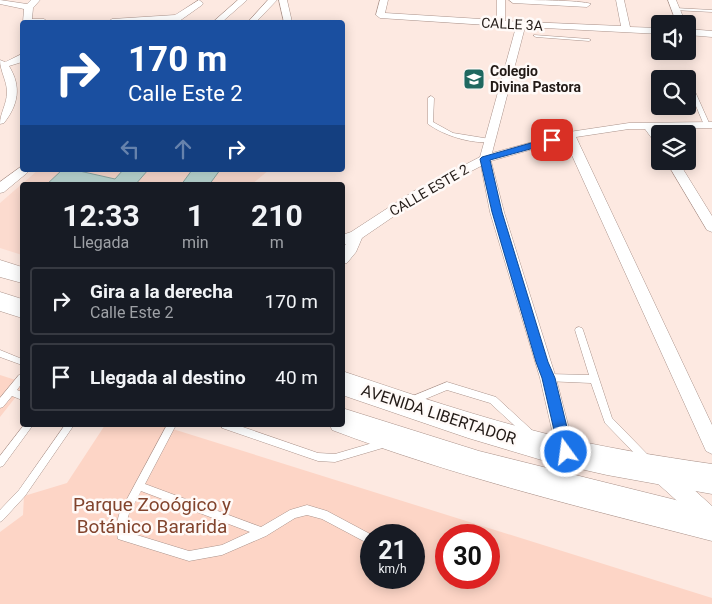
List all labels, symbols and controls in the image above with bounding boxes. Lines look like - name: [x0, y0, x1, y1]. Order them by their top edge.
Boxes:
- street label: CALLE 3A: [481, 14, 543, 34]
- map controls: [651, 15, 696, 170]
- button: sound: [651, 15, 696, 60]
- text: 170 m: [128, 39, 227, 80]
- icon: right: [45, 40, 110, 105]
- place label: Colegio Divina Pastora: [490, 63, 581, 95]
- school or university icon: Colegio Divina Pastora: [462, 67, 486, 91]
- button: search: [651, 70, 696, 115]
- text: Calle Este 2: [128, 81, 243, 106]
- pin: [531, 119, 573, 161]
- button: layers: [651, 125, 696, 170]
- icon: arrive: [538, 126, 566, 154]
- icon: left: [116, 135, 144, 163]
- icon: ahead: [169, 135, 197, 163]
- icon: right: [222, 135, 250, 163]
- street label: CALLE ESTE 2: [387, 161, 472, 219]
- text: 12:33: [62, 198, 140, 233]
- text: 1: [187, 198, 204, 233]
- text: 210: [251, 198, 303, 233]
- text: Llegada: [73, 233, 129, 252]
- text: min: [182, 233, 209, 252]
- text: m: [270, 233, 284, 252]
- text: Gira a la derecha: [90, 280, 233, 303]
- icon: right: [47, 287, 75, 315]
- text: 170 m: [265, 290, 318, 313]
- text: Calle Este 2: [90, 303, 173, 322]
- icon: arrive: [47, 363, 75, 391]
- text: Llegada al destino: [90, 366, 246, 389]
- text: 40 m: [275, 366, 318, 389]
- street label: AVENIDA LIBERTADOR: [359, 380, 519, 449]
- position arrow: [539, 425, 591, 477]
- park label: Parque Zooógico y Botánico Bararida: [73, 493, 231, 538]
- speed limit sign: 30: [435, 524, 500, 589]
- text: 21: [378, 536, 407, 565]
- text: km/h: [378, 562, 407, 576]

